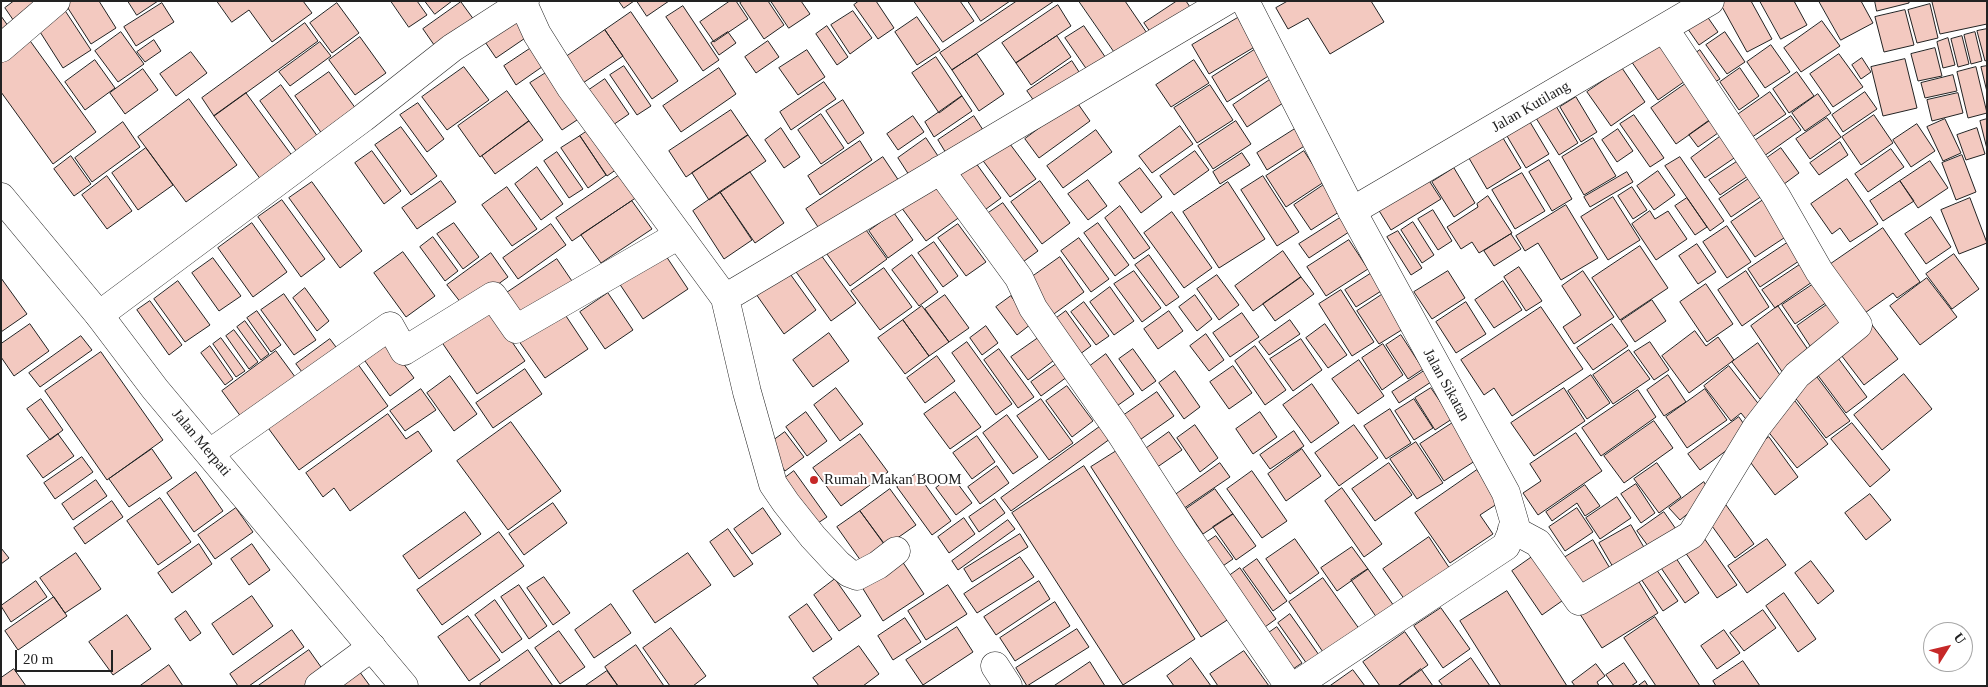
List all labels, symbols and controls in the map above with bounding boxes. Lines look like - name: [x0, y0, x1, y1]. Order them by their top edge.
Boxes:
- street label: Jalan Kutilang: [1489, 77, 1573, 137]
- street label: Jalan Sikatan: [1419, 346, 1473, 424]
- street label: Jalan Merpati: [168, 406, 234, 480]
- place label: Rumah Makan BOOM: [824, 471, 961, 489]
- marker: Rumah Makan BOOM: [808, 474, 820, 486]
- north arrow: [1923, 622, 1973, 672]
- text: U: [1951, 630, 1969, 647]
- scale bar: [18, 640, 115, 672]
- text: 20 m: [23, 651, 53, 667]

